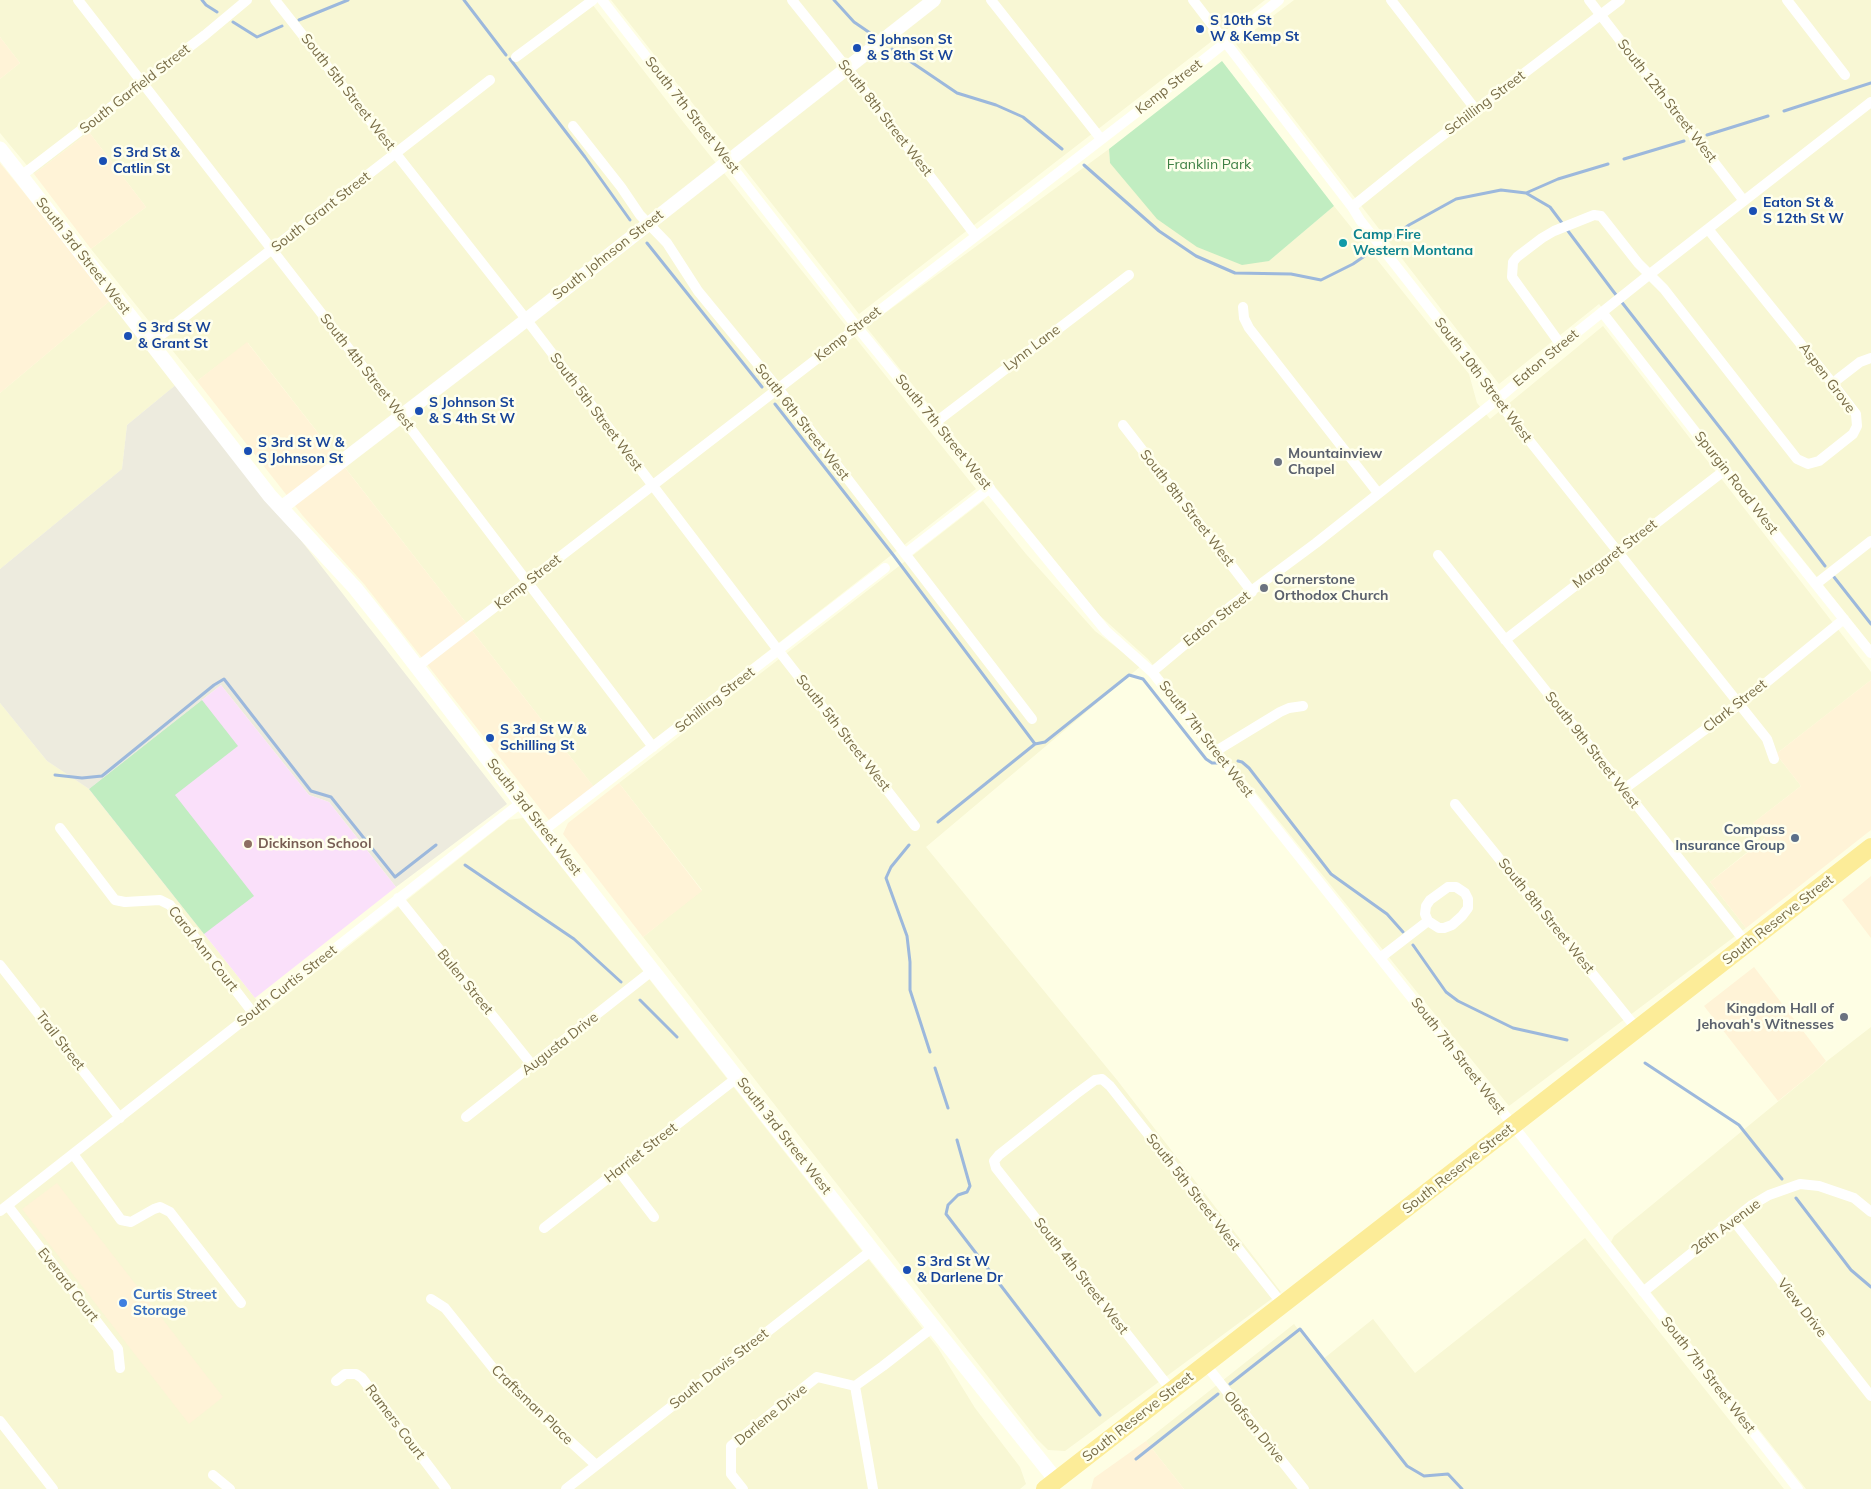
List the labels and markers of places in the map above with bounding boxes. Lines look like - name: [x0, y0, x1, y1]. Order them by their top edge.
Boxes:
- place label: S 10th St W & Kemp St: [1210, 13, 1299, 46]
- marker: S 10th St W & Kemp St: [1194, 23, 1206, 35]
- place label: S Johnson St & S 8th St W: [867, 32, 953, 64]
- marker: S Johnson St & S 8th St W: [851, 42, 863, 54]
- place label: S 3rd St & Catlin St: [113, 145, 180, 178]
- marker: S 3rd St & Catlin St: [97, 155, 109, 167]
- place label: Eaton St & S 12th St W: [1763, 195, 1844, 228]
- marker: Eaton St & S 12th St W: [1747, 205, 1759, 217]
- place label: Camp Fire Western Montana: [1353, 227, 1473, 260]
- marker: Camp Fire Western Montana: [1337, 237, 1349, 249]
- place label: S 3rd St W & Grant St: [138, 320, 211, 352]
- marker: S 3rd St W & Grant St: [122, 330, 134, 342]
- place label: S Johnson St & S 4th St W: [429, 395, 515, 428]
- marker: S Johnson St & S 4th St W: [413, 405, 425, 417]
- place label: S 3rd St W & S Johnson St: [258, 435, 344, 468]
- marker: S 3rd St W & S Johnson St: [242, 445, 254, 457]
- place label: Mountainview Chapel: [1288, 446, 1382, 478]
- marker: Mountainview Chapel: [1272, 456, 1284, 468]
- place label: Cornerstone Orthodox Church: [1274, 572, 1389, 604]
- marker: Cornerstone Orthodox Church: [1258, 582, 1270, 594]
- place label: S 3rd St W & Schilling St: [500, 722, 586, 754]
- marker: S 3rd St W & Schilling St: [484, 732, 496, 744]
- place label: Compass Insurance Group: [1675, 822, 1785, 854]
- marker: Compass Insurance Group: [1789, 832, 1801, 844]
- place label: Dickinson School: [258, 836, 372, 852]
- marker: Dickinson School: [242, 838, 254, 850]
- place label: Kingdom Hall of Jehovah's Witnesses: [1696, 1001, 1834, 1034]
- marker: Kingdom Hall of Jehovah's Witnesses: [1838, 1011, 1850, 1023]
- place label: S 3rd St W & Darlene Dr: [917, 1254, 1003, 1286]
- marker: S 3rd St W & Darlene Dr: [901, 1264, 913, 1276]
- place label: Curtis Street Storage: [133, 1287, 217, 1320]
- marker: Curtis Street Storage: [117, 1297, 129, 1309]

